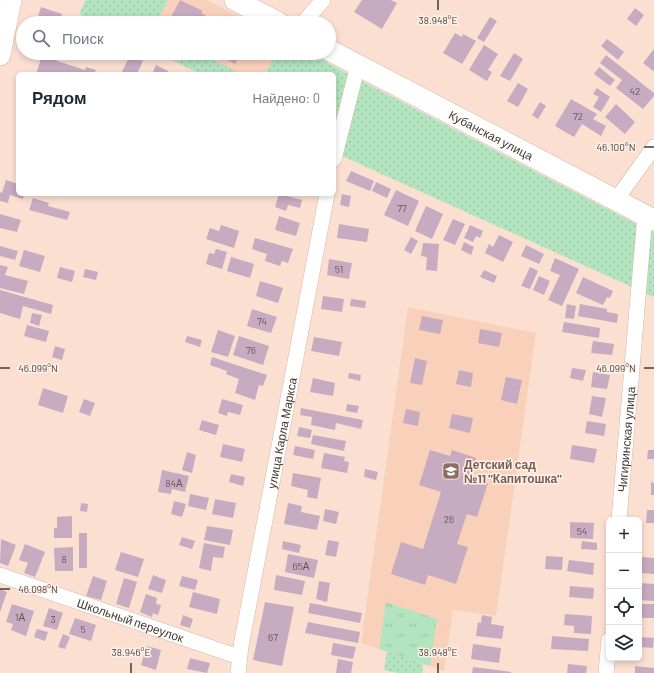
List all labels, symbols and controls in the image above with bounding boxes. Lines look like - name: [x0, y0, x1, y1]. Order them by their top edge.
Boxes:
- text: 38.948°E: [419, 14, 457, 26]
- search box: [16, 16, 336, 60]
- icon: search: [30, 27, 52, 49]
- text: Поиск: [62, 29, 104, 47]
- house number: 42: [630, 85, 640, 97]
- text: Рядом: [32, 87, 87, 107]
- text: Найдено: 0: [253, 90, 320, 106]
- street label: Кубанская улица: [447, 107, 536, 163]
- house number: 72: [573, 110, 583, 122]
- text: 46.100°N: [597, 141, 635, 153]
- house number: 77: [397, 202, 407, 214]
- house number: 51: [335, 263, 343, 275]
- house number: 74: [257, 315, 267, 327]
- house number: 76: [246, 344, 256, 356]
- text: 46.099°N: [18, 362, 58, 374]
- text: 46.099°N: [596, 362, 636, 374]
- street label: улица Карла Маркса: [264, 376, 299, 490]
- street label: Чигиринская улица: [614, 386, 638, 493]
- place label: Детский сад №11 "Капитошка": [464, 457, 562, 485]
- school or university icon: Детский сад №11 "Капитошка": [441, 461, 461, 481]
- house number: 84А: [165, 477, 183, 489]
- house number: 26: [444, 513, 454, 525]
- map controls: [606, 517, 642, 661]
- button: +: [606, 517, 642, 553]
- house number: 54: [577, 525, 587, 537]
- house number: 8: [61, 553, 67, 565]
- button: −: [606, 553, 642, 589]
- house number: 65А: [293, 560, 310, 572]
- text: 46.098°N: [18, 583, 58, 595]
- button: locate: [606, 589, 642, 625]
- street label: Школьный переулок: [75, 595, 186, 645]
- house number: 1А: [15, 611, 25, 623]
- house number: 3: [50, 613, 56, 625]
- house number: 5: [80, 623, 86, 635]
- button: layers: [606, 625, 642, 661]
- house number: 67: [268, 631, 278, 643]
- text: 38.946°E: [112, 646, 150, 658]
- text: 38.948°E: [419, 646, 457, 658]

